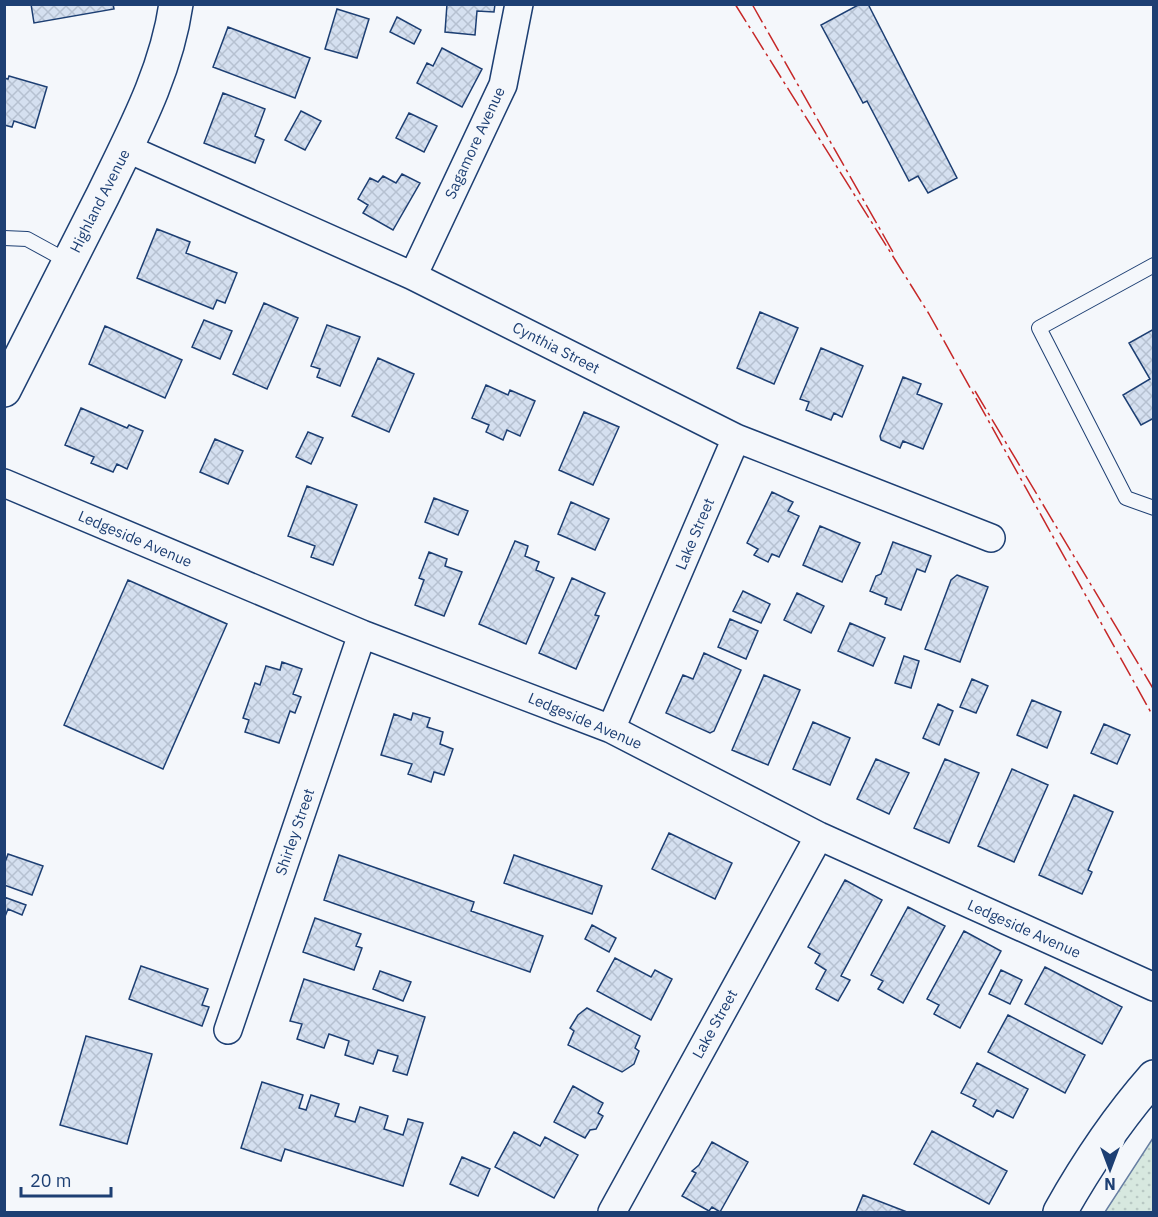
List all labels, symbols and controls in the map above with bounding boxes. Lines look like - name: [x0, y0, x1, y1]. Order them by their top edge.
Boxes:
- street label: Sagamore Avenue: [440, 84, 509, 202]
- street label: Highland Avenue: [65, 146, 134, 256]
- street label: Cynthia Street: [509, 317, 603, 378]
- street label: Lake Street: [671, 495, 718, 573]
- street label: Ledgeside Avenue: [75, 506, 195, 571]
- street label: Ledgeside Avenue: [525, 688, 645, 753]
- street label: Shirley Street: [271, 786, 318, 878]
- street label: Ledgeside Avenue: [965, 895, 1084, 962]
- street label: Lake Street: [688, 986, 741, 1062]
- north arrow: [1080, 1139, 1140, 1199]
- scale bar: [21, 1160, 111, 1198]
- text: 20 m: [30, 1169, 72, 1192]
- text: N: [1104, 1174, 1116, 1194]

